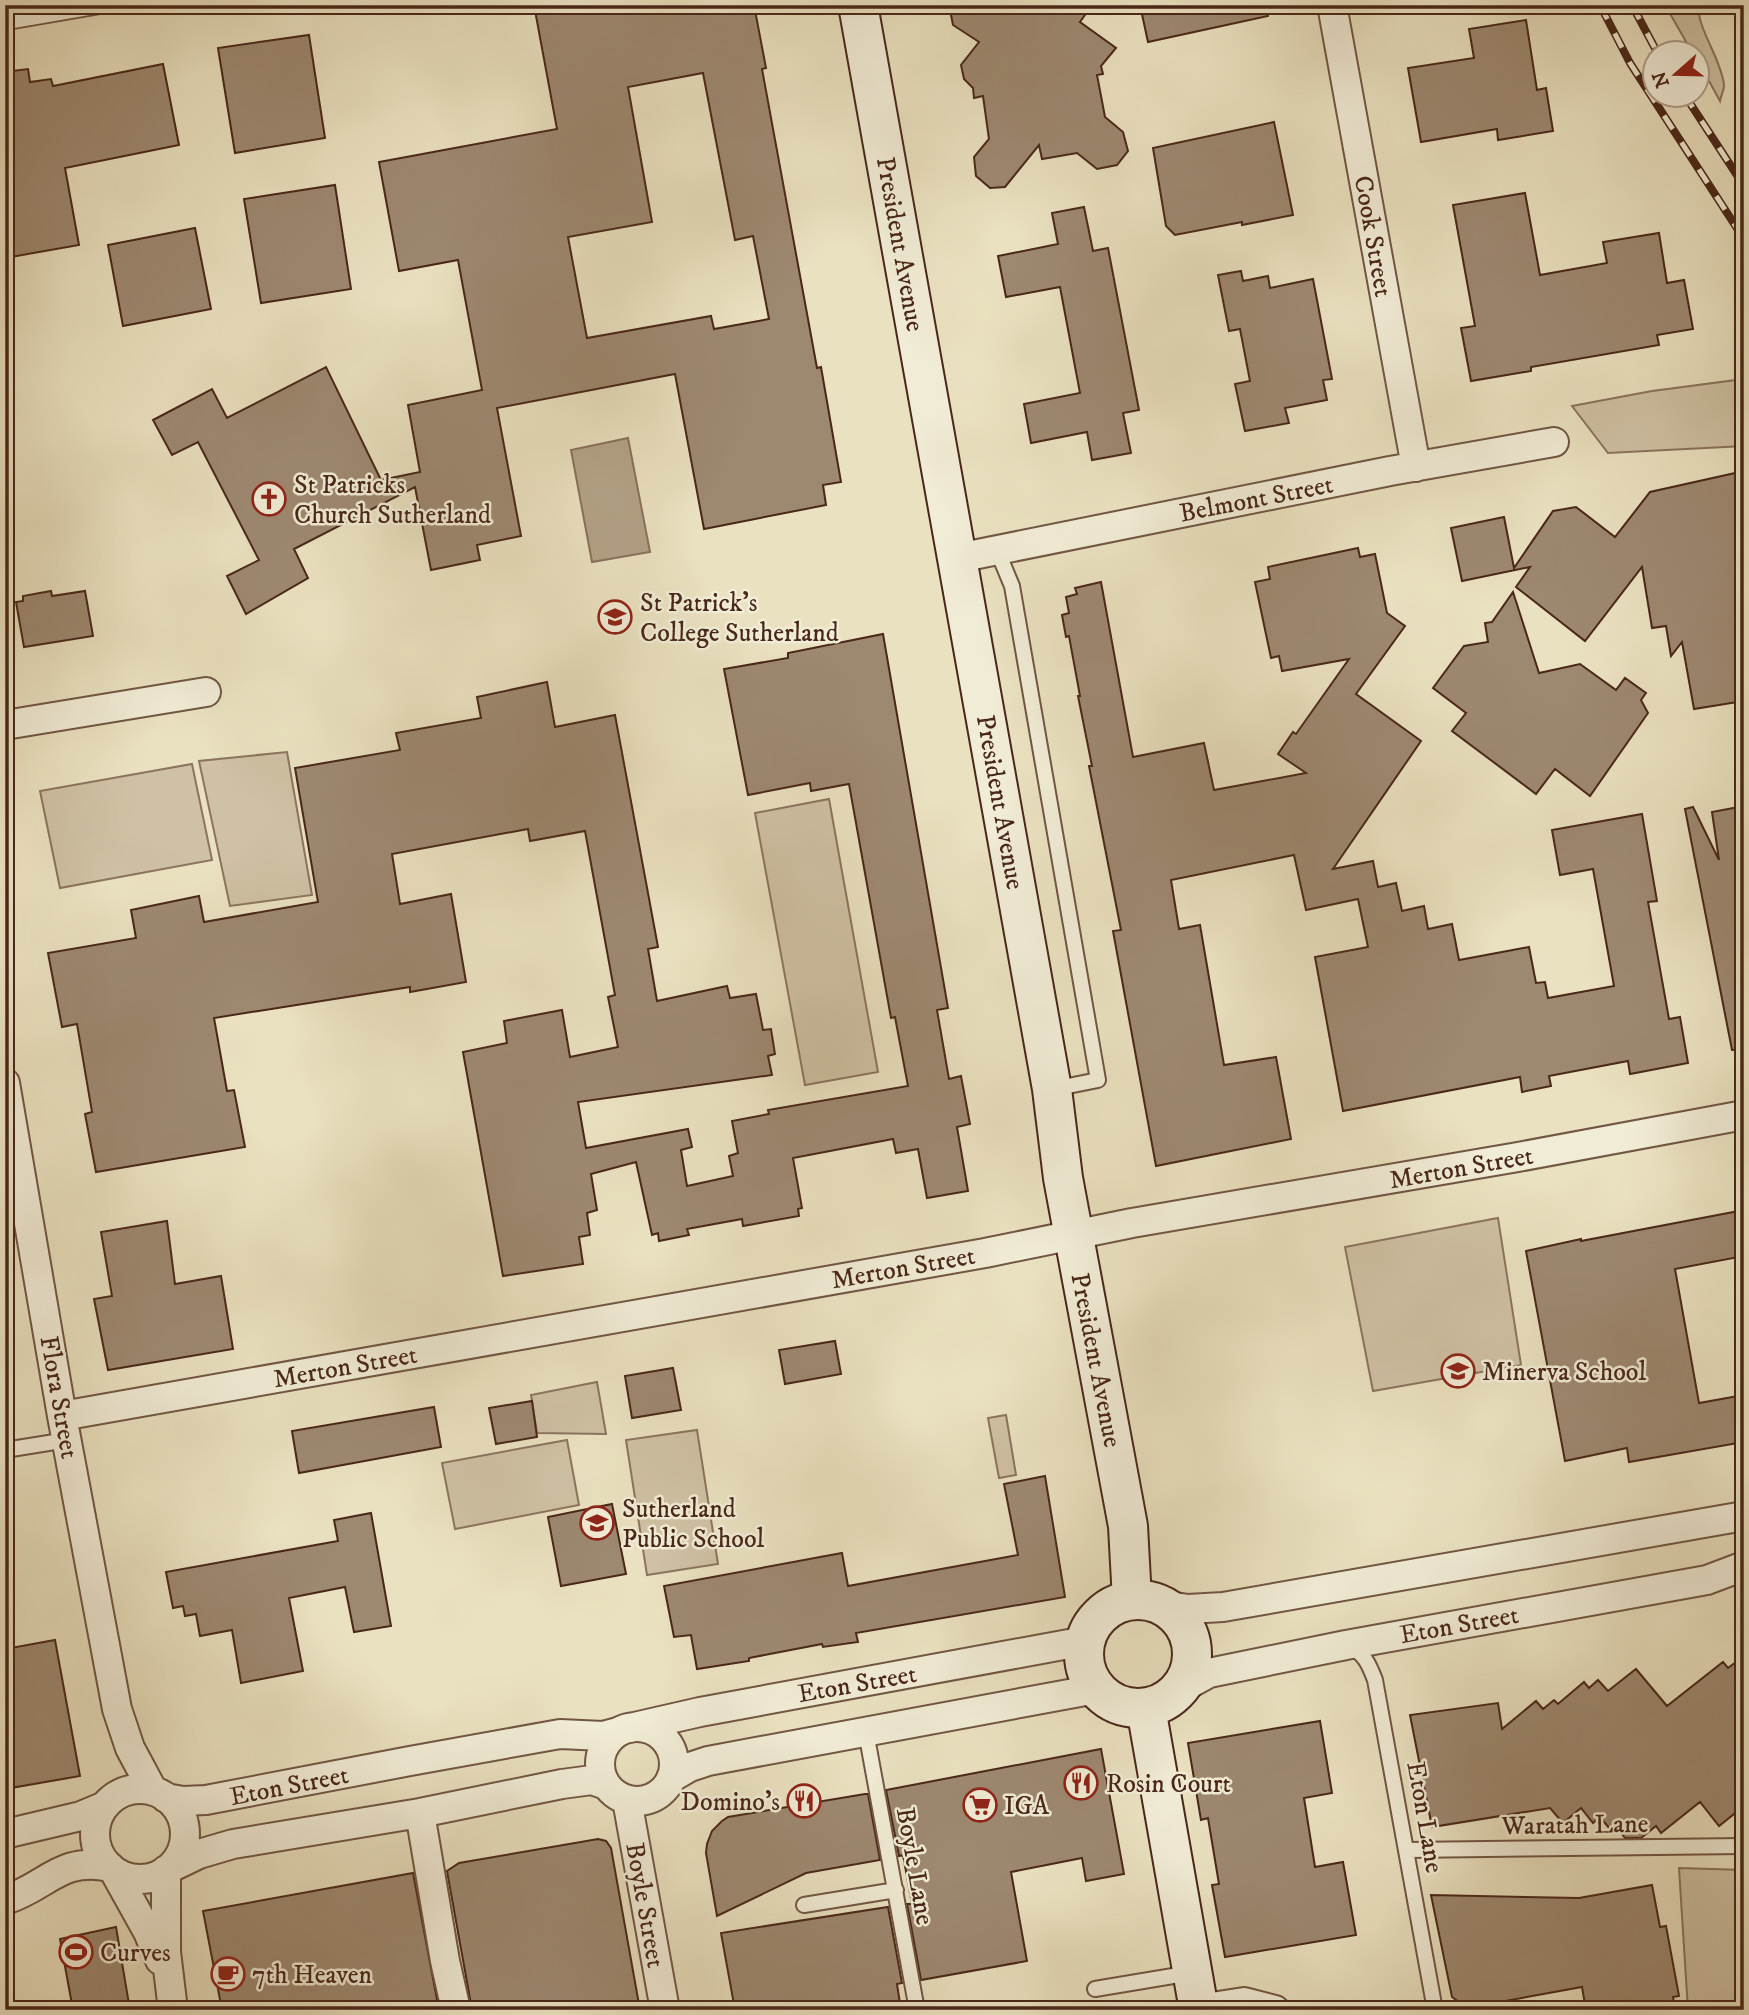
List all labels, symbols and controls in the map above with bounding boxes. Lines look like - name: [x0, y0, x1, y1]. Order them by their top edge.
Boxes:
- north arrow: [1640, 38, 1710, 108]
- text: N: [1648, 68, 1675, 91]
- street label: President Avenue: [868, 154, 931, 334]
- street label: Cook Street: [1346, 173, 1399, 299]
- street label: Belmont Street: [1177, 468, 1336, 531]
- place label: St Patricks Church Sutherland: [294, 469, 491, 532]
- church icon: St Patricks Church Sutherland: [250, 480, 288, 518]
- place label: St Patrick's College Sutherland: [640, 587, 839, 650]
- school or university icon: St Patrick's College Sutherland: [596, 598, 634, 636]
- street label: President Avenue: [968, 712, 1031, 892]
- street label: Merton Street: [1387, 1140, 1536, 1197]
- street label: Merton Street: [829, 1240, 978, 1297]
- street label: President Avenue: [1062, 1270, 1129, 1450]
- street label: Flora Street: [32, 1333, 86, 1461]
- street label: Merton Street: [271, 1339, 420, 1396]
- school or university icon: Minerva School: [1439, 1352, 1477, 1390]
- place label: Minerva School: [1482, 1356, 1646, 1389]
- place label: Sutherland Public School: [622, 1493, 765, 1556]
- school or university icon: Sutherland Public School: [578, 1504, 616, 1542]
- street label: Eton Street: [1397, 1599, 1521, 1652]
- street label: Eton Street: [795, 1658, 919, 1711]
- street label: Eton Street: [227, 1759, 351, 1814]
- street label: Eton Lane: [1398, 1759, 1451, 1876]
- restaurant icon: Rosin Court: [1062, 1764, 1100, 1802]
- place label: Rosin Court: [1106, 1768, 1231, 1801]
- restaurant icon: Domino's: [785, 1782, 823, 1820]
- place label: Domino's: [681, 1786, 780, 1819]
- supermarket icon: IGA: [961, 1786, 999, 1824]
- place label: IGA: [1004, 1790, 1050, 1823]
- street label: Boyle Lane: [888, 1805, 941, 1928]
- street label: Waratah Lane: [1500, 1808, 1649, 1843]
- street label: Boyle Street: [617, 1840, 672, 1970]
- sports icon: Curves: [57, 1933, 95, 1971]
- place label: Curves: [100, 1937, 171, 1970]
- cafe icon: 7th Heaven: [209, 1955, 247, 1993]
- place label: 7th Heaven: [252, 1959, 373, 1992]

